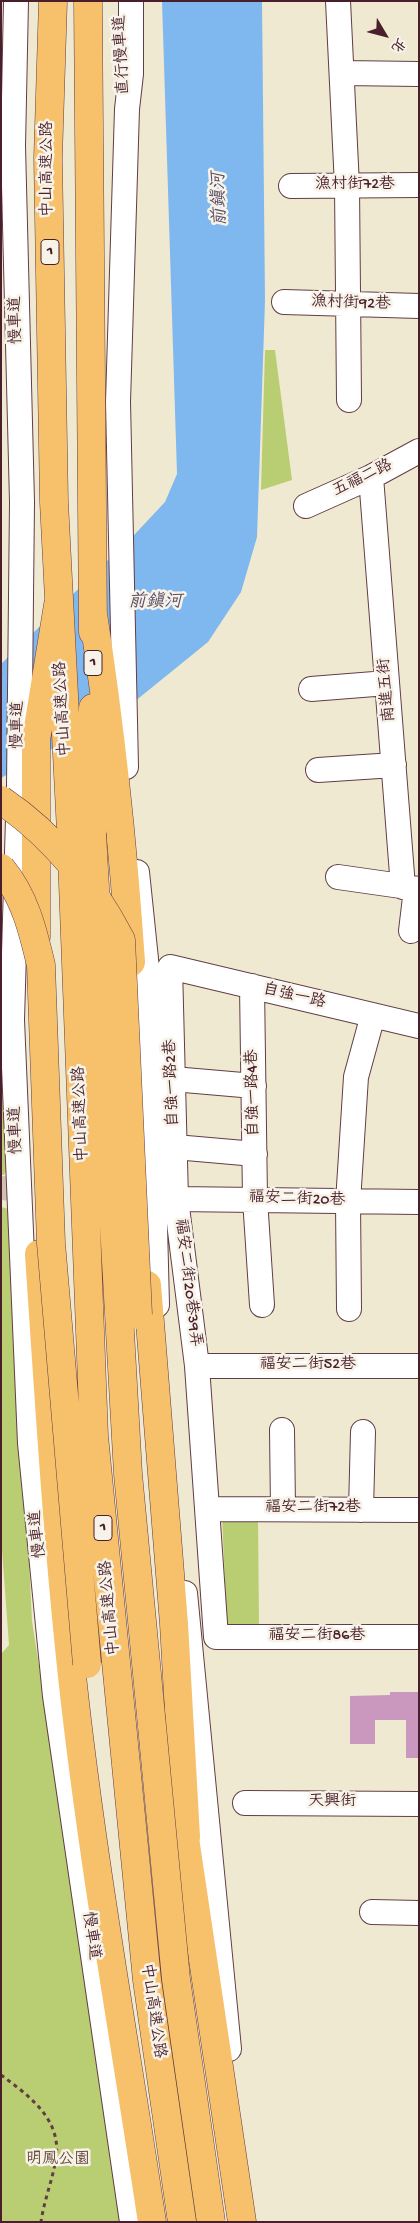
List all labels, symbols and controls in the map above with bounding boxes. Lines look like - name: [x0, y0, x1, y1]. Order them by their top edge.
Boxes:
- north arrow: [360, 10, 410, 60]
- street label: 直行慢車道: [111, 15, 135, 95]
- text: 北: [386, 34, 408, 55]
- street label: 中山高速公路: [39, 121, 59, 217]
- water label: 前鎮河: [209, 172, 233, 226]
- street label: 漁村街72巷: [315, 176, 395, 196]
- road number: 1: [41, 240, 59, 264]
- street label: 漁村街92巷: [311, 293, 391, 315]
- street label: 慢車道: [7, 296, 27, 344]
- street label: 五福二路: [330, 456, 396, 502]
- water label: 前鎮河: [128, 592, 182, 614]
- road number: 1: [84, 650, 102, 676]
- street label: 南進五街: [376, 657, 400, 723]
- street label: 中山高速公路: [52, 661, 76, 757]
- street label: 慢車道: [9, 701, 29, 749]
- street label: 自強一路: [261, 980, 327, 1014]
- street label: 自強一路2巷: [162, 1039, 184, 1127]
- street label: 自強一路4巷: [244, 1049, 264, 1137]
- street label: 中山高速公路: [71, 1066, 93, 1162]
- street label: 慢車道: [7, 1106, 27, 1154]
- street label: 福安二街20巷: [248, 1189, 346, 1211]
- street label: 福安二街20巷39弄: [170, 1218, 204, 1348]
- street label: 福安二街52巷: [260, 1356, 356, 1376]
- street label: 福安二街72巷: [265, 1499, 361, 1519]
- street label: 慢車道: [27, 1509, 51, 1559]
- road number: 1: [94, 1516, 112, 1540]
- street label: 中山高速公路: [97, 1559, 125, 1657]
- street label: 福安二街86巷: [269, 1627, 365, 1647]
- street label: 天興街: [308, 1793, 356, 1813]
- street label: 慢車道: [77, 1911, 103, 1961]
- street label: 中山高速公路: [136, 1962, 168, 2060]
- park label: 明鳳公園: [26, 2151, 90, 2171]

